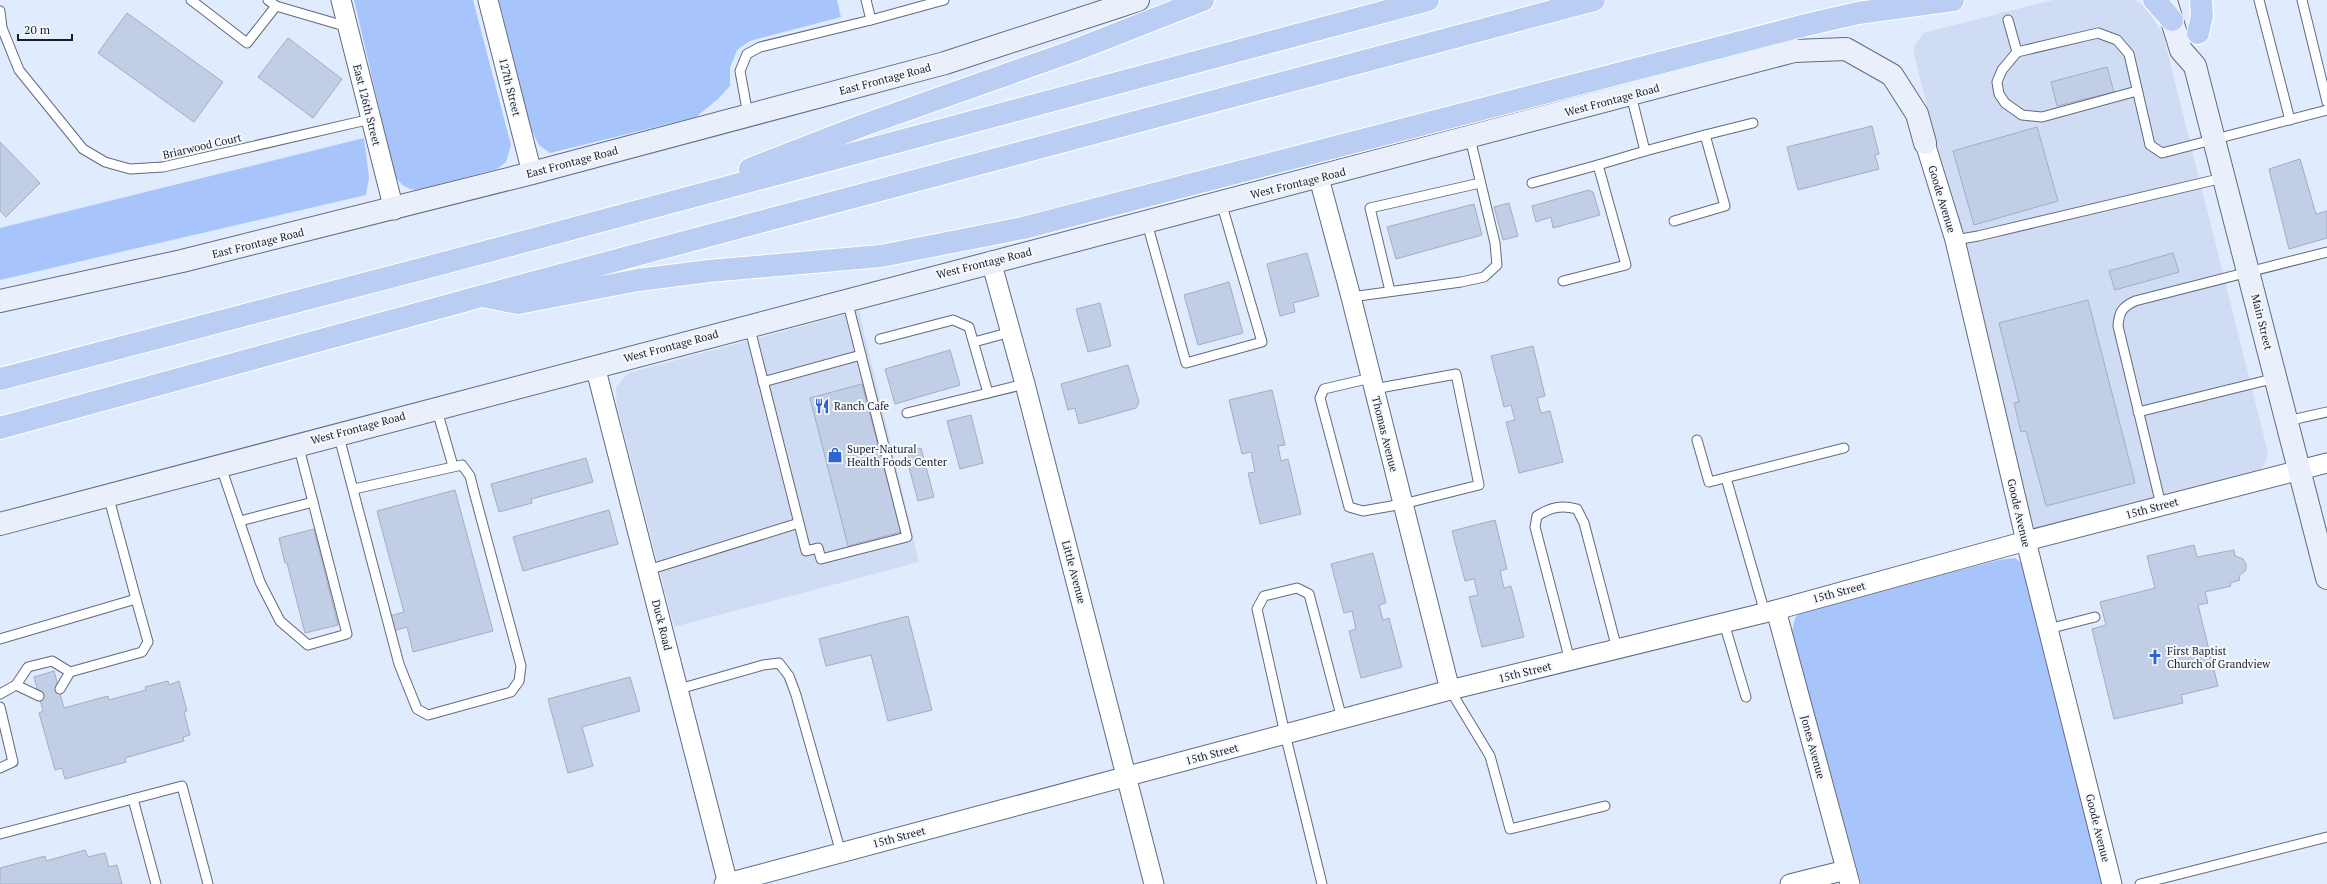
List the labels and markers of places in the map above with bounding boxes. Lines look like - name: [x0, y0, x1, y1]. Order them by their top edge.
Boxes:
- restaurant icon: Ranch Cafe: [813, 397, 831, 415]
- place label: Ranch Cafe: [834, 399, 890, 413]
- place label: Super-Natural Health Foods Center: [847, 442, 948, 469]
- shop icon: Super-Natural Health Foods Center: [826, 446, 844, 464]
- place label: First Baptist Church of Grandview: [2167, 644, 2271, 671]
- church icon: First Baptist Church of Grandview: [2146, 648, 2164, 666]

